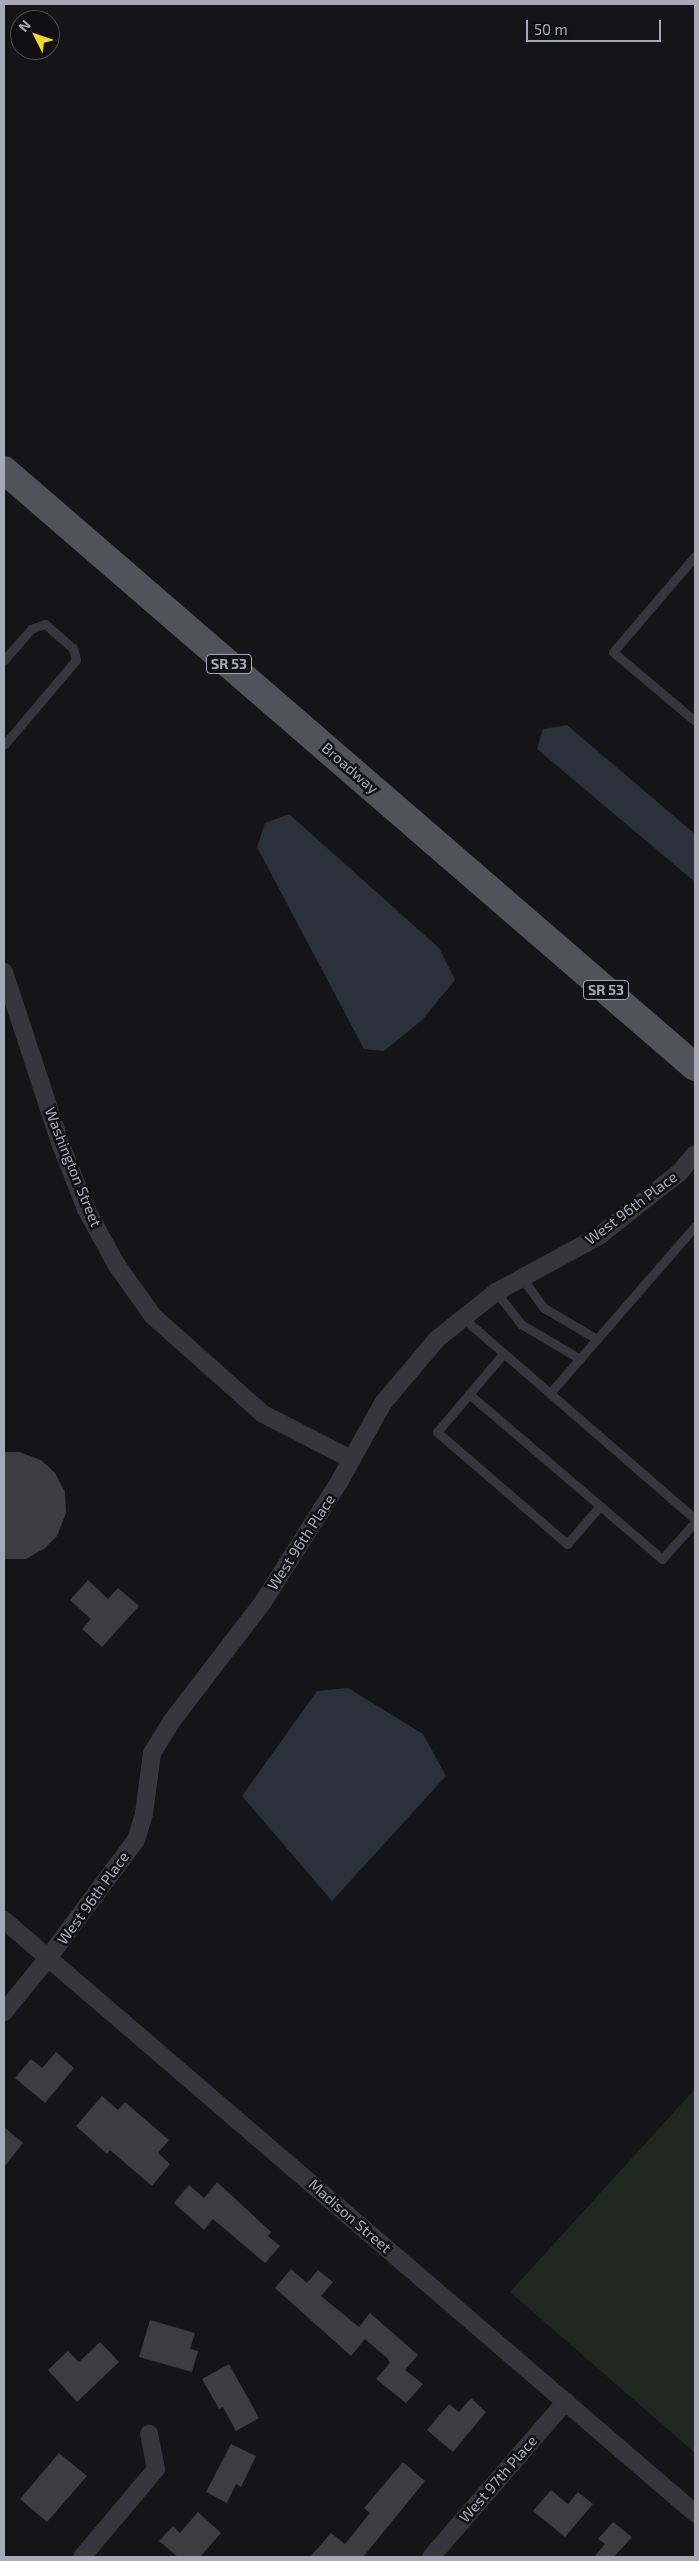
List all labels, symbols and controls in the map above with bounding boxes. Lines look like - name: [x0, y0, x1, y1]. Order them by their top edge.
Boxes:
- north arrow: [10, 10, 60, 60]
- scale bar: [529, 10, 664, 42]
- text: N: [14, 16, 34, 35]
- text: 50 m: [534, 20, 568, 38]
- road number: SR 53: [205, 652, 253, 676]
- street label: Broadway: [318, 739, 382, 797]
- road number: SR 53: [582, 978, 630, 1002]
- street label: Washington Street: [41, 1105, 105, 1229]
- street label: West 96th Place: [581, 1168, 681, 1248]
- street label: West 96th Place: [263, 1491, 339, 1593]
- street label: West 96th Place: [53, 1848, 133, 1948]
- street label: Madison Street: [305, 2175, 395, 2257]
- street label: West 97th Place: [455, 2432, 541, 2526]

